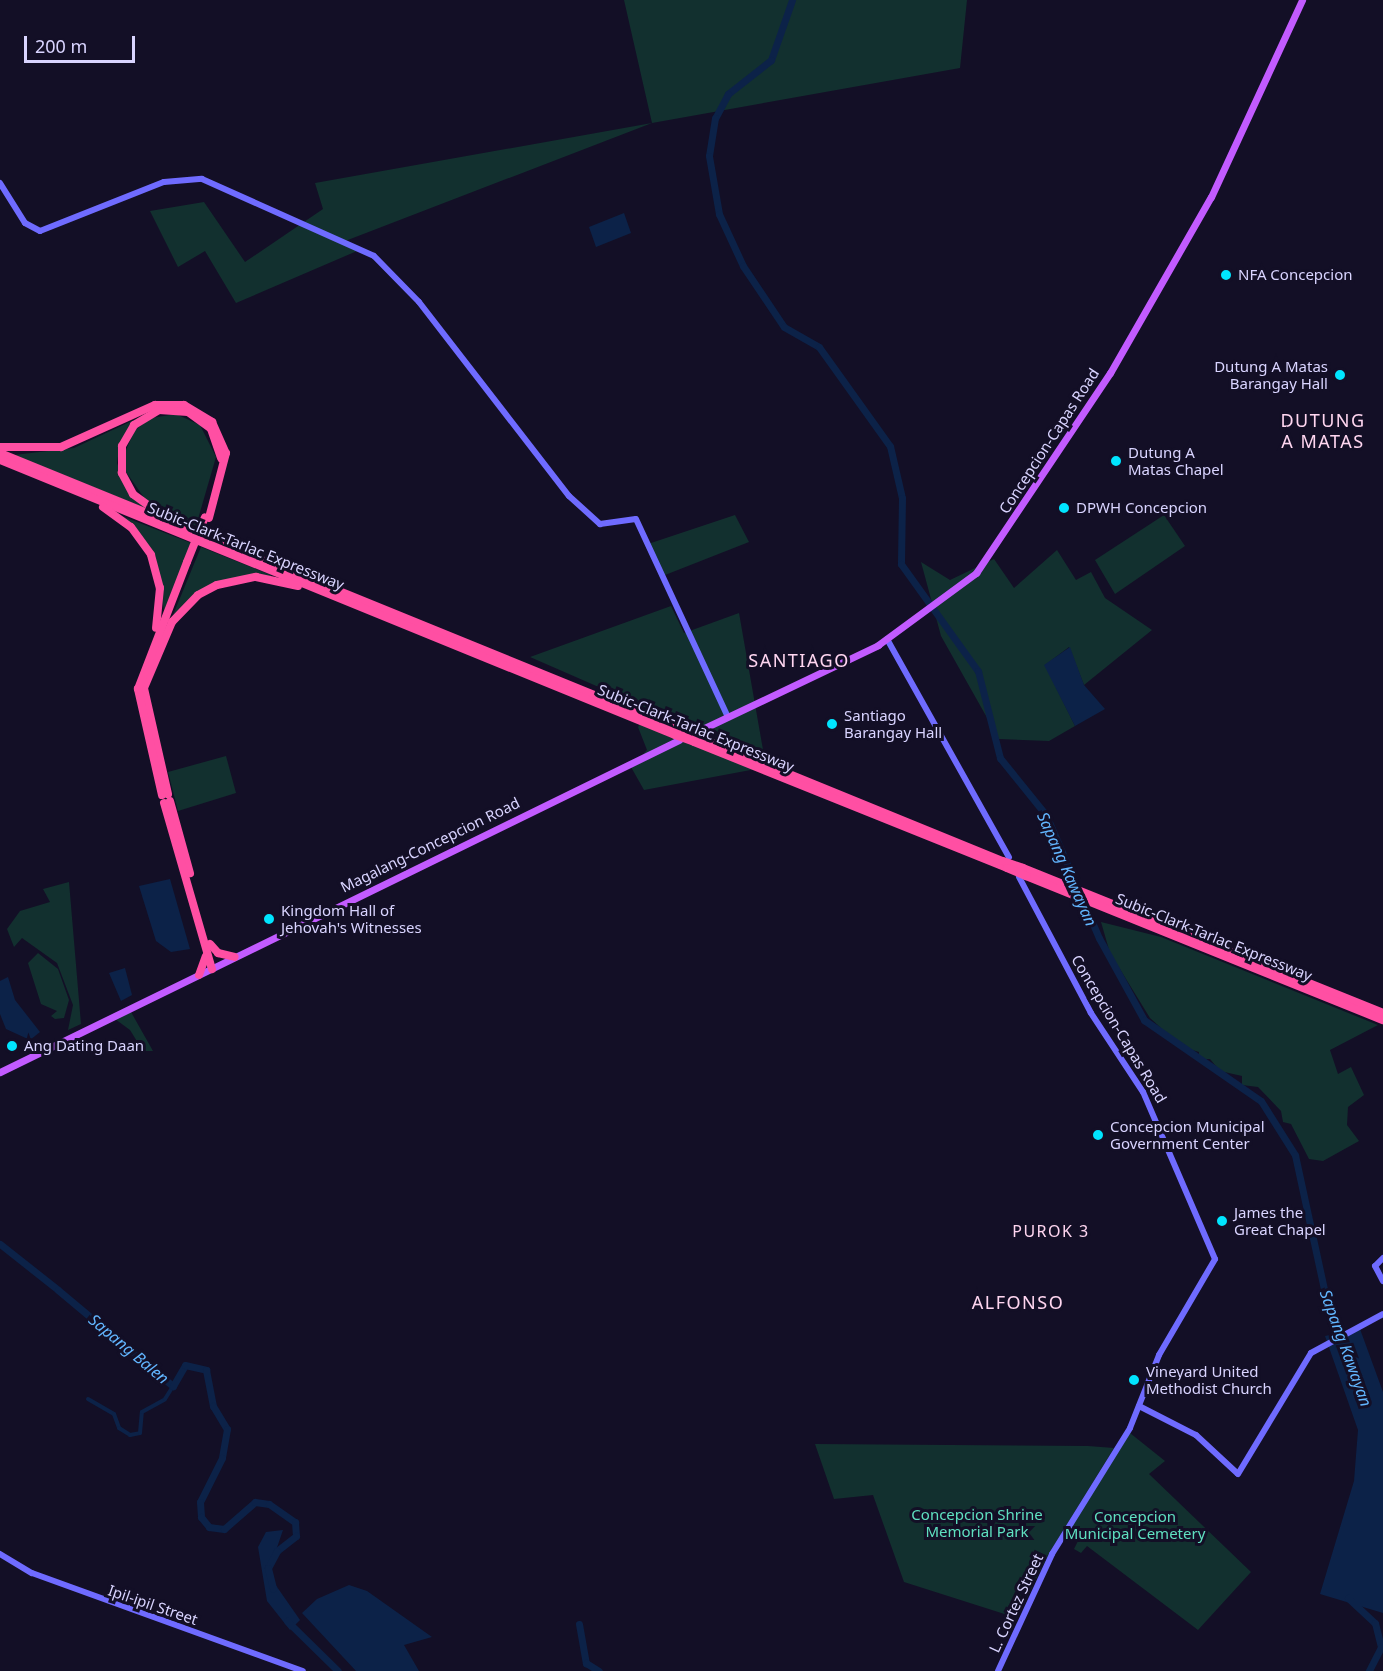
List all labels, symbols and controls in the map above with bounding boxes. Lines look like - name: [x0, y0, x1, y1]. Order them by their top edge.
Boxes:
- scale bar: [27, 24, 138, 62]
- text: 200 m: [35, 34, 87, 58]
- place label: NFA Concepcion: [1238, 266, 1352, 284]
- marker: NFA Concepcion: [1219, 268, 1233, 282]
- place label: Dutung A Matas Barangay Hall: [1214, 357, 1328, 392]
- street label: Concepcion-Capas Road: [995, 365, 1103, 517]
- marker: Dutung A Matas Barangay Hall: [1333, 368, 1347, 382]
- district label: DUTUNG A MATAS: [1280, 410, 1366, 452]
- place label: Dutung A Matas Chapel: [1128, 443, 1224, 478]
- marker: Dutung A Matas Chapel: [1109, 454, 1123, 468]
- street label: Subic-Clark-Tarlac Expressway: [145, 498, 347, 594]
- place label: DPWH Concepcion: [1076, 499, 1207, 517]
- marker: DPWH Concepcion: [1057, 501, 1071, 515]
- district label: SANTIAGO: [748, 649, 850, 671]
- street label: Subic-Clark-Tarlac Expressway: [595, 680, 797, 776]
- place label: Santiago Barangay Hall: [844, 706, 942, 741]
- marker: Santiago Barangay Hall: [825, 717, 839, 731]
- street label: Magalang-Concepcion Road: [337, 794, 523, 896]
- water label: Sapang Kawayan: [1033, 809, 1101, 929]
- street label: Subic-Clark-Tarlac Expressway: [1113, 889, 1315, 985]
- place label: Kingdom Hall of Jehovah's Witnesses: [281, 901, 422, 936]
- marker: Kingdom Hall of Jehovah's Witnesses: [262, 912, 276, 926]
- street label: Concepcion-Capas Road: [1068, 952, 1170, 1106]
- place label: Ang Dating Daan: [24, 1037, 144, 1055]
- marker: Ang Dating Daan: [5, 1039, 19, 1053]
- place label: Concepcion Municipal Government Center: [1110, 1117, 1265, 1152]
- marker: Concepcion Municipal Government Center: [1091, 1128, 1105, 1142]
- place label: James the Great Chapel: [1234, 1203, 1326, 1238]
- marker: James the Great Chapel: [1215, 1214, 1229, 1228]
- district label: PUROK 3: [1012, 1221, 1090, 1241]
- water label: Sapang Kawayan: [1316, 1287, 1376, 1409]
- district label: ALFONSO: [972, 1291, 1064, 1313]
- water label: Sapang Balen: [85, 1310, 173, 1388]
- place label: Vineyard United Methodist Church: [1146, 1362, 1272, 1397]
- marker: Vineyard United Methodist Church: [1127, 1373, 1141, 1387]
- park label: Concepcion Shrine Memorial Park: [911, 1505, 1043, 1540]
- park label: Concepcion Municipal Cemetery: [1065, 1507, 1205, 1542]
- street label: L. Cortez Street: [985, 1551, 1047, 1655]
- street label: Ipil-ipil Street: [106, 1581, 200, 1629]

